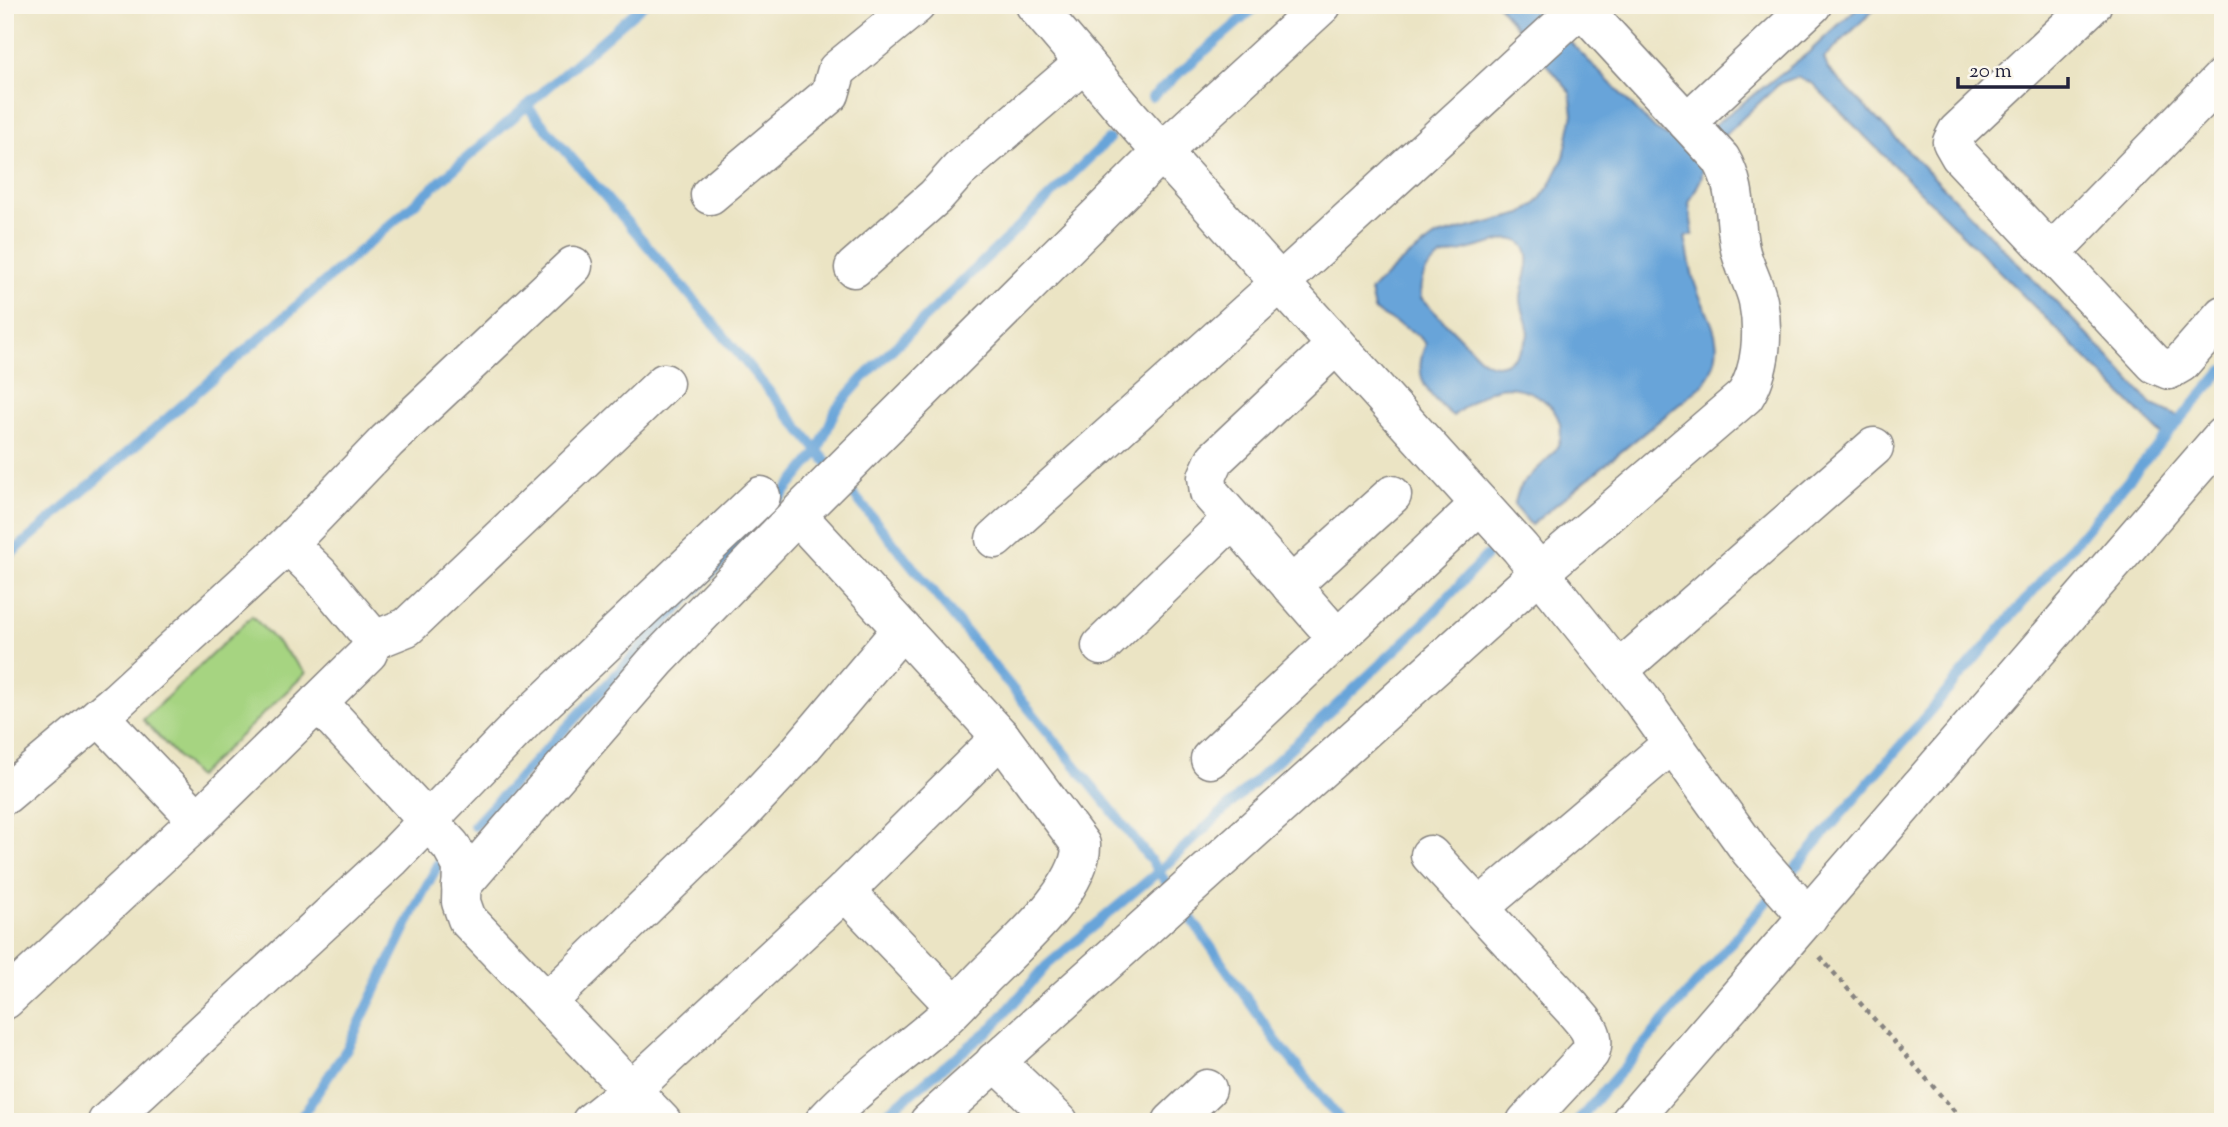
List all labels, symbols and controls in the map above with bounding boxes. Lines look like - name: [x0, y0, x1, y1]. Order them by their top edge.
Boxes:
- scale bar: [1958, 46, 2069, 90]
- text: 20 m: [1969, 57, 2012, 87]

